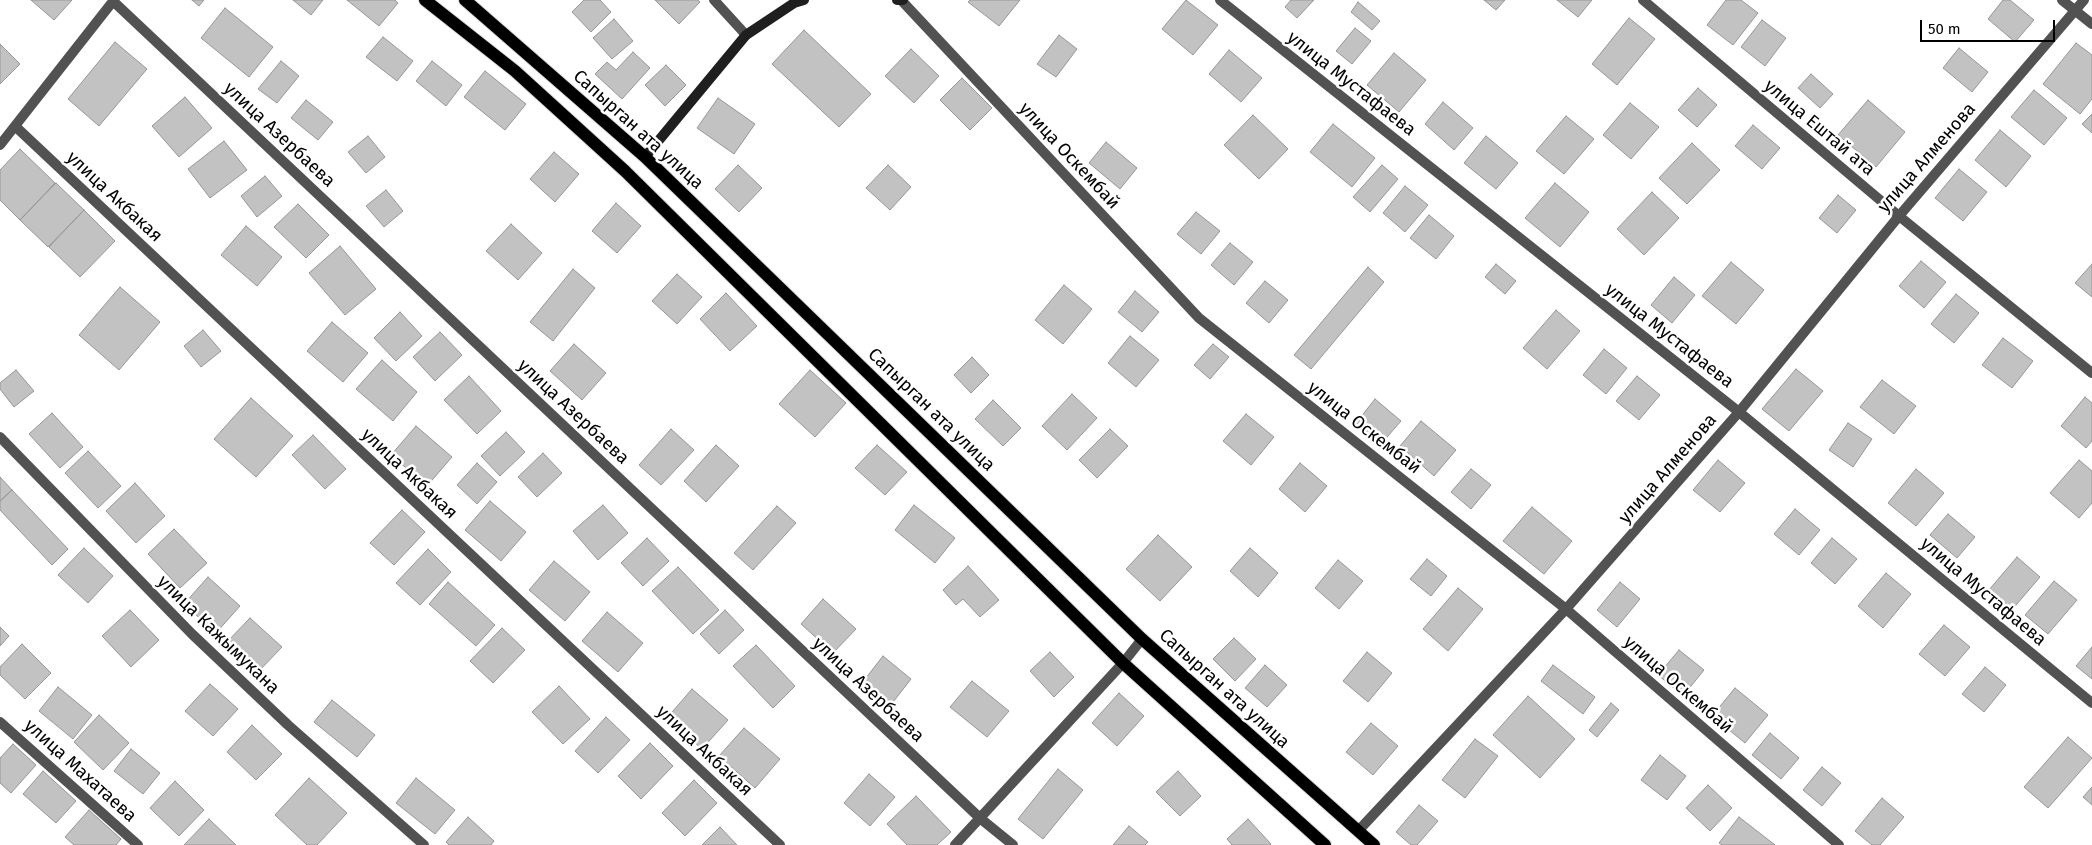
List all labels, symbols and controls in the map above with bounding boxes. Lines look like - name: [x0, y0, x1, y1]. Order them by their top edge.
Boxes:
- scale bar: [1922, 10, 2057, 42]
- text: 50 m: [1928, 20, 1961, 38]
- street label: улица Мустафаева: [1282, 27, 1420, 141]
- street label: Сапырган ата улица: [568, 66, 708, 194]
- street label: улица Ештай ата: [1759, 75, 1879, 181]
- street label: улица Азербаева: [219, 78, 339, 192]
- street label: улица Оскембай: [1014, 98, 1124, 214]
- street label: улица Алменова: [1873, 99, 1981, 217]
- street label: улица Акбакая: [62, 147, 166, 247]
- street label: улица Мустафаева: [1600, 279, 1738, 393]
- street label: Сапырган ата улица: [863, 344, 999, 476]
- street label: улица Азербаева: [513, 355, 633, 469]
- street label: улица Оскембай: [1303, 377, 1425, 479]
- street label: улица Алменова: [1614, 410, 1722, 528]
- street label: улица Акбакая: [357, 424, 461, 524]
- street label: улица Мустафаева: [1916, 533, 2050, 651]
- street label: улица Кажымукана: [152, 571, 284, 699]
- street label: Сапырган ата улица: [1154, 625, 1294, 753]
- street label: улица Оскембай: [1619, 632, 1737, 738]
- street label: улица Азербаева: [808, 633, 928, 747]
- street label: улица Акбакая: [652, 701, 756, 801]
- street label: улица Махатаева: [20, 715, 140, 827]

